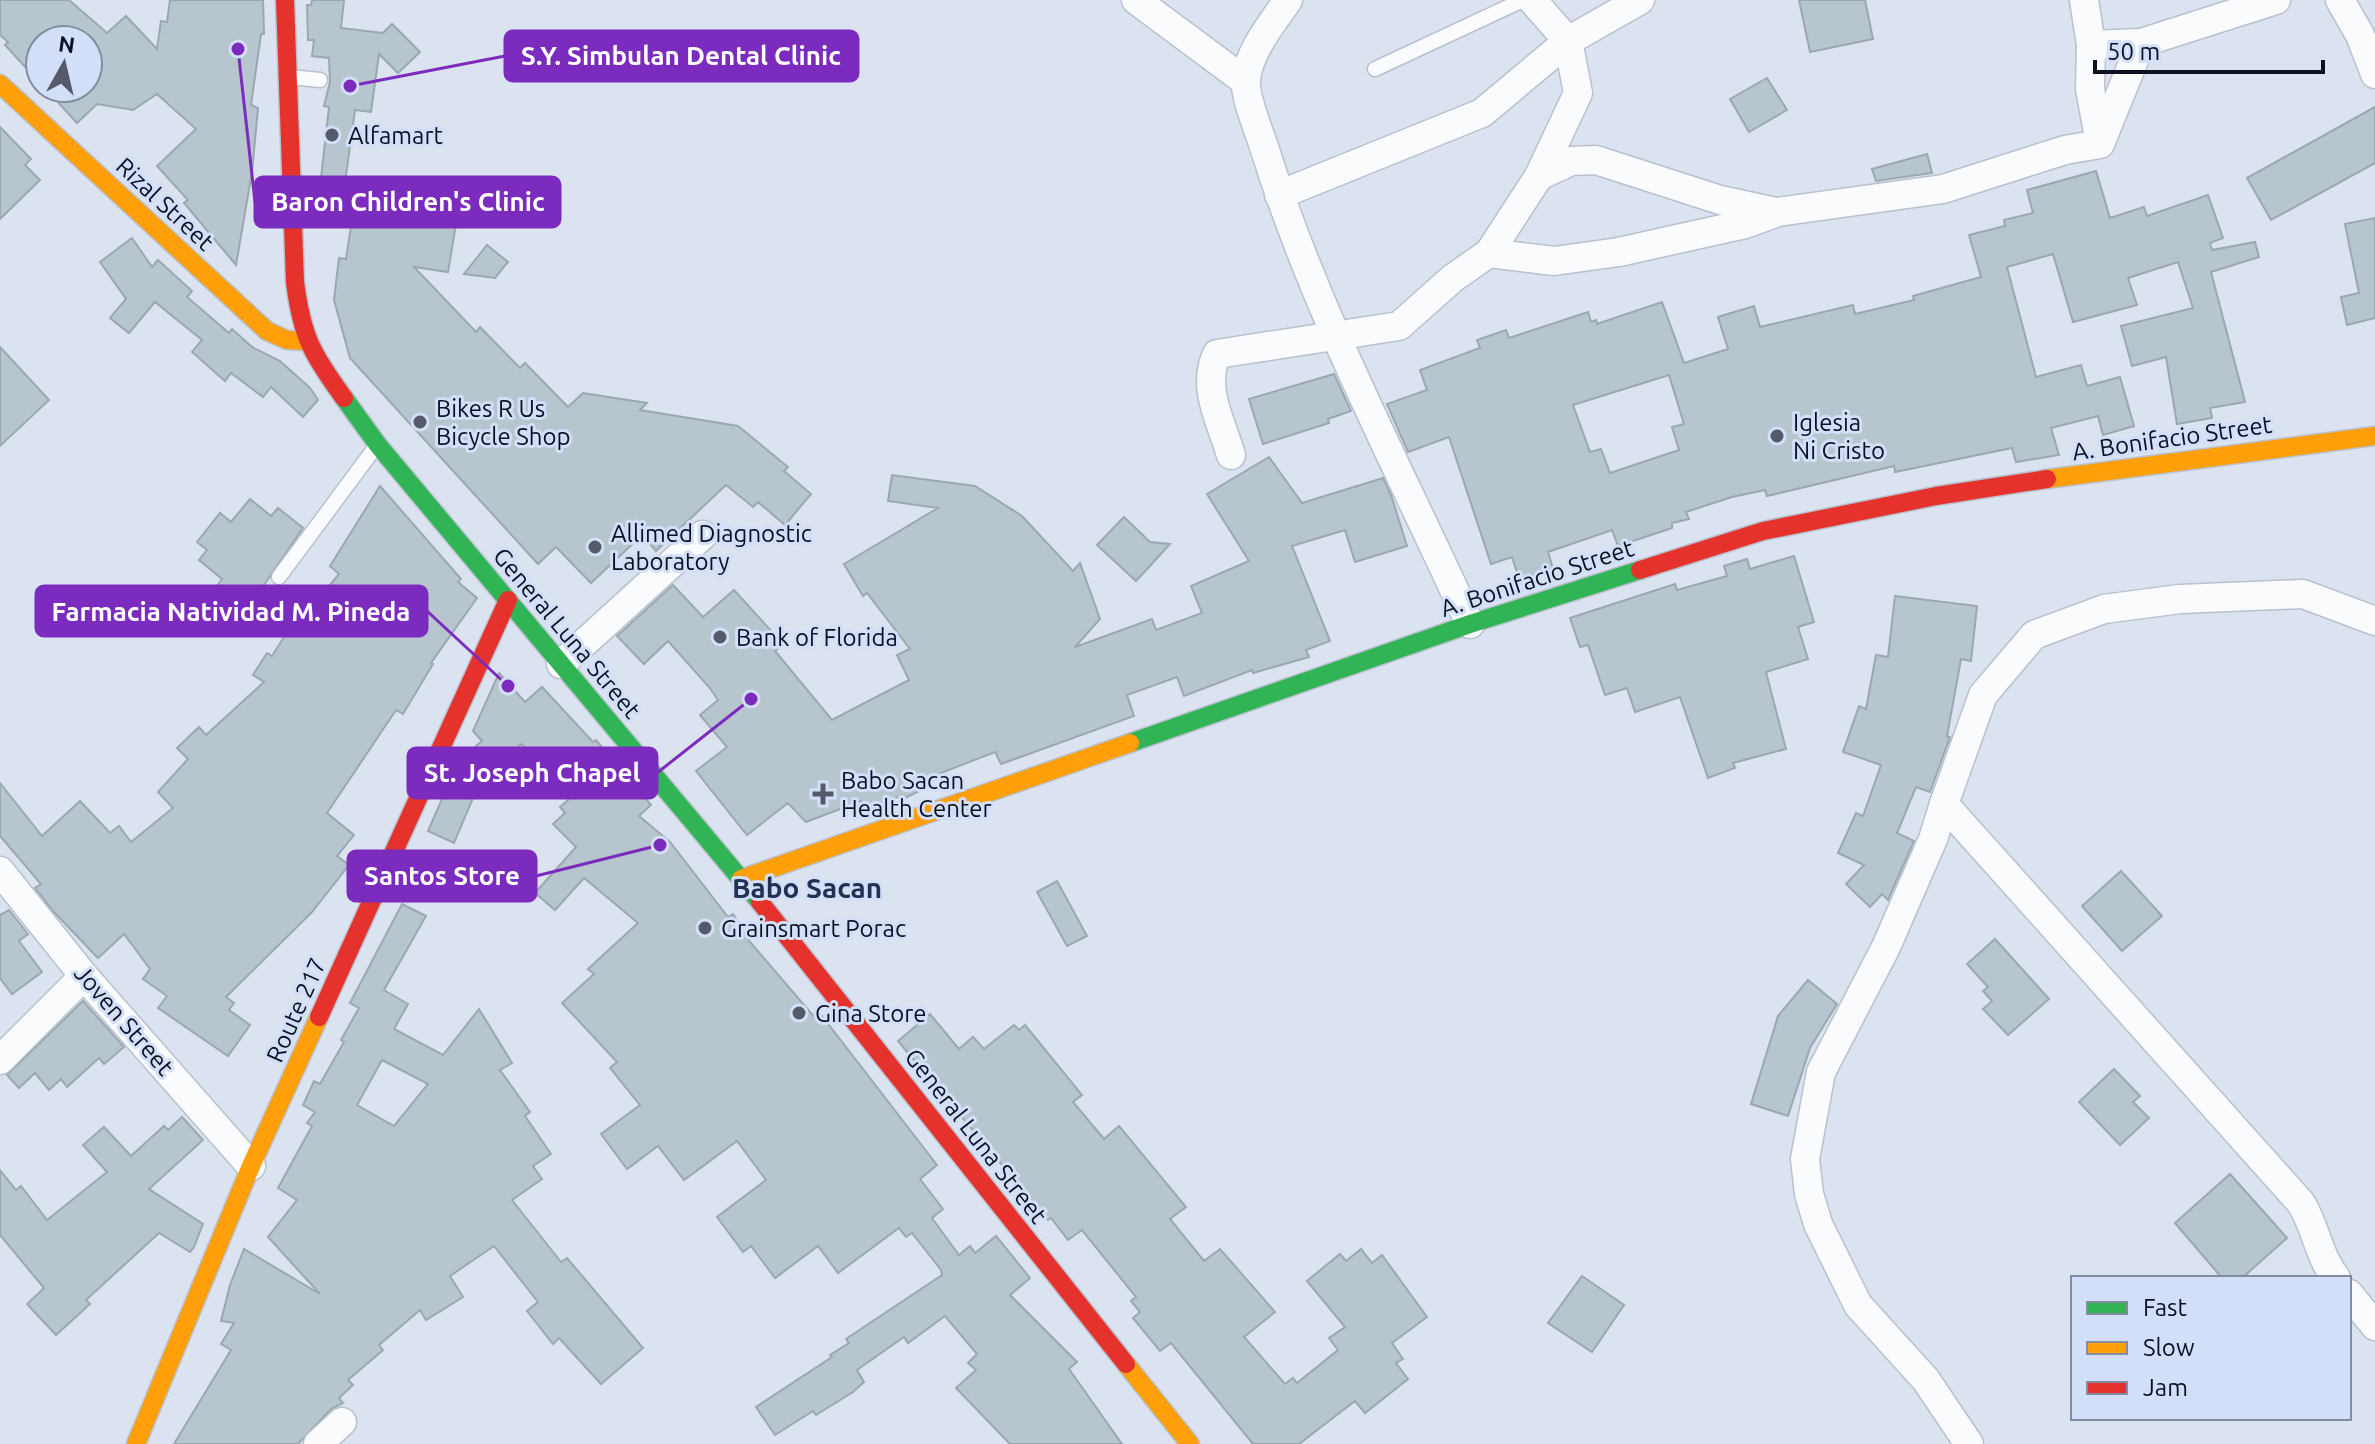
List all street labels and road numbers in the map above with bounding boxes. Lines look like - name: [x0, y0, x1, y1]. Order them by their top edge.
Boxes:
- street label: Rizal Street: [111, 152, 220, 256]
- street label: A. Bonifacio Street: [2070, 411, 2274, 465]
- street label: A. Bonifacio Street: [1437, 534, 1637, 622]
- street label: General Luna Street: [488, 542, 646, 724]
- street label: Route 217: [261, 954, 331, 1066]
- street label: Joven Street: [69, 959, 179, 1081]
- street label: General Luna Street: [900, 1043, 1053, 1229]

